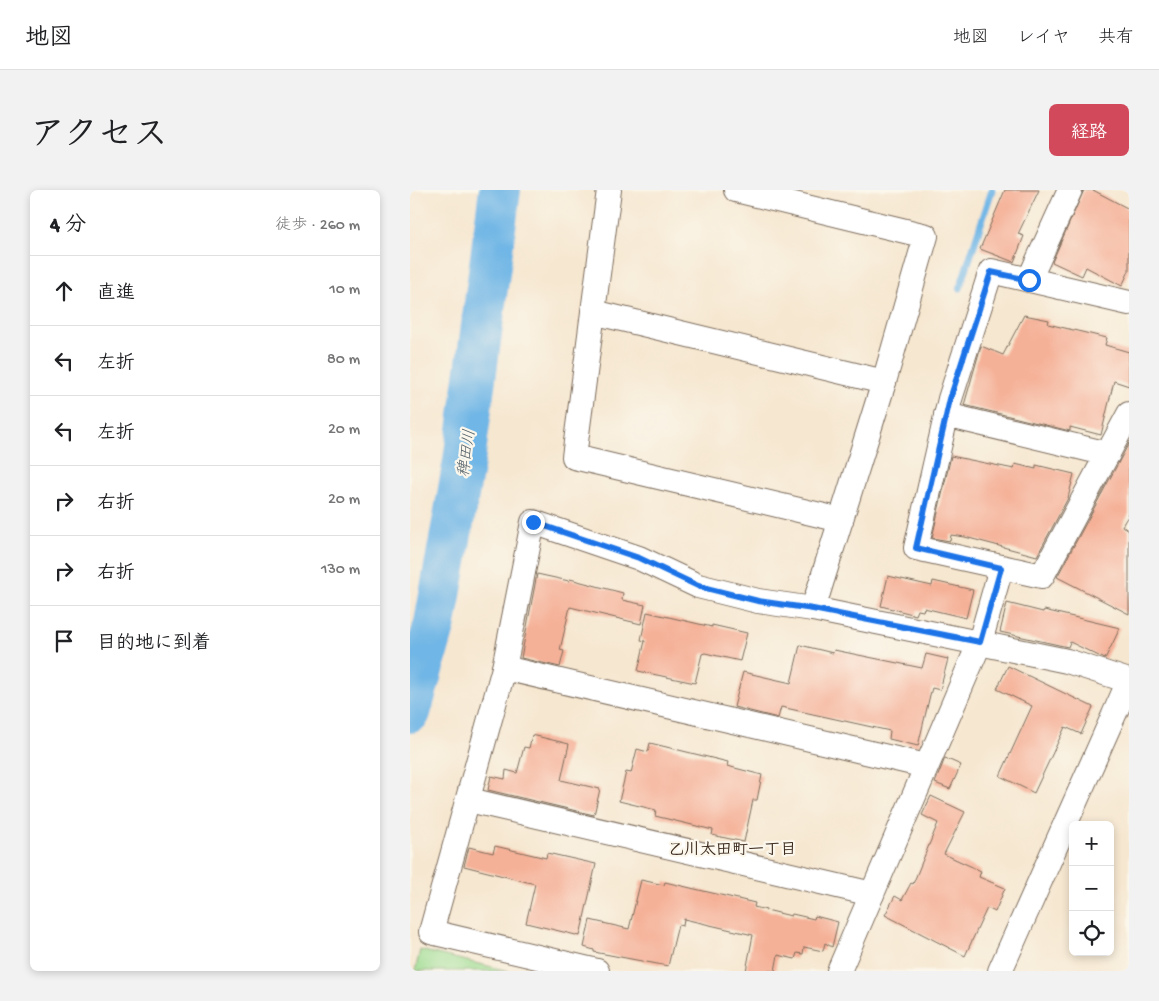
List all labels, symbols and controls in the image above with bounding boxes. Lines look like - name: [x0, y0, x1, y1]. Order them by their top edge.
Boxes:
- text: 地図: [25, 25, 73, 54]
- text: 地図: [953, 28, 989, 49]
- text: レイヤ: [1017, 28, 1070, 49]
- text: 共有: [1098, 28, 1134, 49]
- button: 経路: [1049, 104, 1129, 156]
- text: アクセス: [30, 117, 168, 158]
- text: 4 分: [50, 214, 86, 239]
- text: 徒歩 · 260 m: [275, 217, 360, 236]
- route start: [1018, 269, 1041, 292]
- icon: ahead: [50, 277, 78, 305]
- text: 10 m: [329, 281, 360, 300]
- text: 直進: [97, 283, 135, 306]
- icon: left: [50, 347, 78, 375]
- text: 80 m: [327, 351, 360, 370]
- text: 左折: [97, 353, 135, 376]
- icon: left: [50, 417, 78, 445]
- text: 20 m: [328, 421, 360, 440]
- text: 左折: [97, 423, 135, 446]
- water label: 稗田川: [455, 428, 481, 479]
- icon: right: [50, 487, 78, 515]
- text: 20 m: [328, 491, 360, 510]
- text: 右折: [97, 493, 135, 516]
- route end: [522, 511, 545, 534]
- icon: right: [50, 557, 78, 585]
- text: 130 m: [321, 561, 360, 580]
- text: 右折: [97, 563, 135, 586]
- icon: arrive: [50, 627, 78, 655]
- text: 目的地に到着: [97, 633, 211, 656]
- map controls: [1069, 821, 1114, 956]
- button: +: [1069, 821, 1114, 866]
- district label: 乙川太田町一丁目: [668, 841, 796, 861]
- button: −: [1069, 866, 1114, 911]
- button: locate: [1069, 911, 1114, 956]

